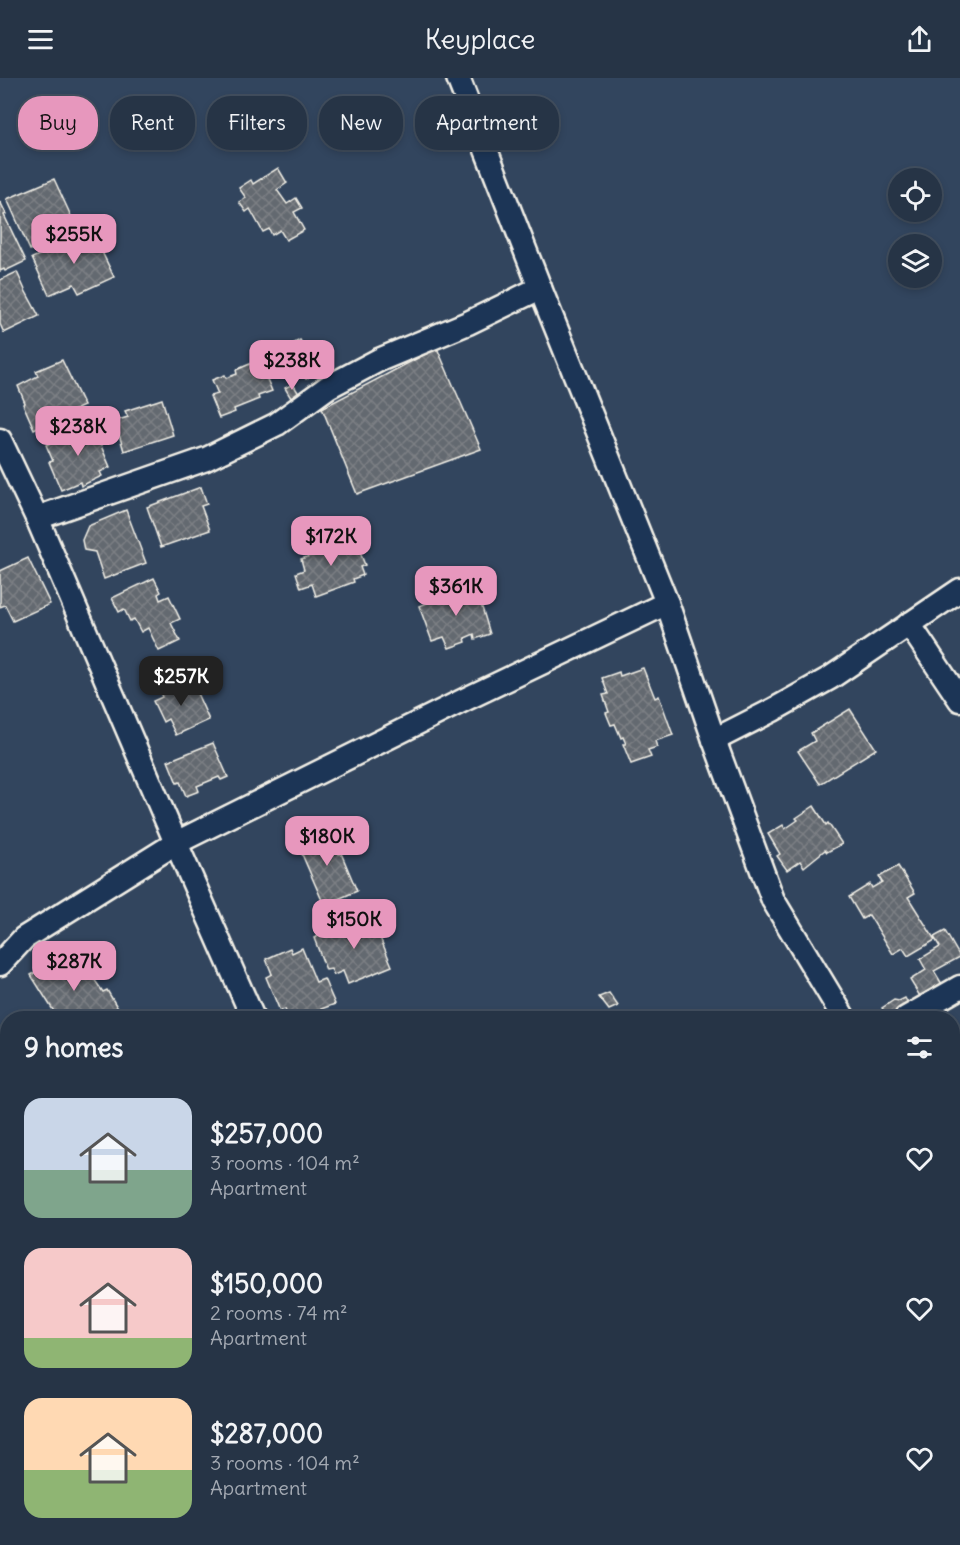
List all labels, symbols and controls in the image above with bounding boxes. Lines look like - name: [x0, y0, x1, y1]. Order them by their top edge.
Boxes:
- text: Keyplace: [425, 22, 535, 56]
- icon: menu: [24, 23, 57, 56]
- icon: share: [903, 23, 936, 56]
- chip: Buy: [18, 96, 98, 150]
- chip: Rent: [110, 96, 195, 150]
- chip: Filters: [207, 96, 307, 150]
- chip: New: [319, 96, 403, 150]
- chip: Apartment: [415, 96, 559, 150]
- map controls: [888, 168, 942, 288]
- button: locate: [888, 168, 942, 222]
- pin: $255K: [32, 214, 116, 265]
- text: $255K: [45, 221, 103, 246]
- button: layers: [888, 234, 942, 288]
- pin: $238K: [250, 340, 334, 391]
- text: $238K: [263, 347, 321, 372]
- pin: $238K: [36, 406, 120, 457]
- text: $238K: [49, 413, 107, 438]
- pin: $172K: [289, 516, 373, 567]
- text: $172K: [305, 523, 357, 548]
- pin: $361K: [414, 566, 498, 617]
- text: $361K: [429, 573, 483, 598]
- pin: $257K: [139, 656, 223, 707]
- text: $257K: [153, 663, 209, 688]
- pin: $180K: [285, 816, 369, 867]
- text: $180K: [299, 823, 355, 848]
- pin: $150K: [312, 899, 396, 950]
- text: $150K: [326, 906, 382, 931]
- pin: $287K: [32, 941, 116, 992]
- text: $287K: [46, 948, 102, 973]
- text: 9 homes: [24, 1031, 123, 1064]
- icon: filters: [903, 1031, 936, 1064]
- text: $257,000: [210, 1117, 323, 1150]
- icon: home: [72, 1122, 144, 1194]
- icon: heart: [903, 1142, 936, 1175]
- text: 3 rooms · 104 m²: [210, 1150, 360, 1175]
- text: Apartment: [210, 1175, 307, 1200]
- text: $150,000: [210, 1267, 323, 1300]
- icon: home: [72, 1272, 144, 1344]
- icon: heart: [903, 1292, 936, 1325]
- text: 2 rooms · 74 m²: [210, 1300, 347, 1325]
- text: Apartment: [210, 1325, 307, 1350]
- text: $287,000: [210, 1417, 323, 1450]
- icon: home: [72, 1422, 144, 1494]
- icon: heart: [903, 1442, 936, 1475]
- text: 3 rooms · 104 m²: [210, 1450, 360, 1475]
- text: Apartment: [210, 1475, 307, 1500]

